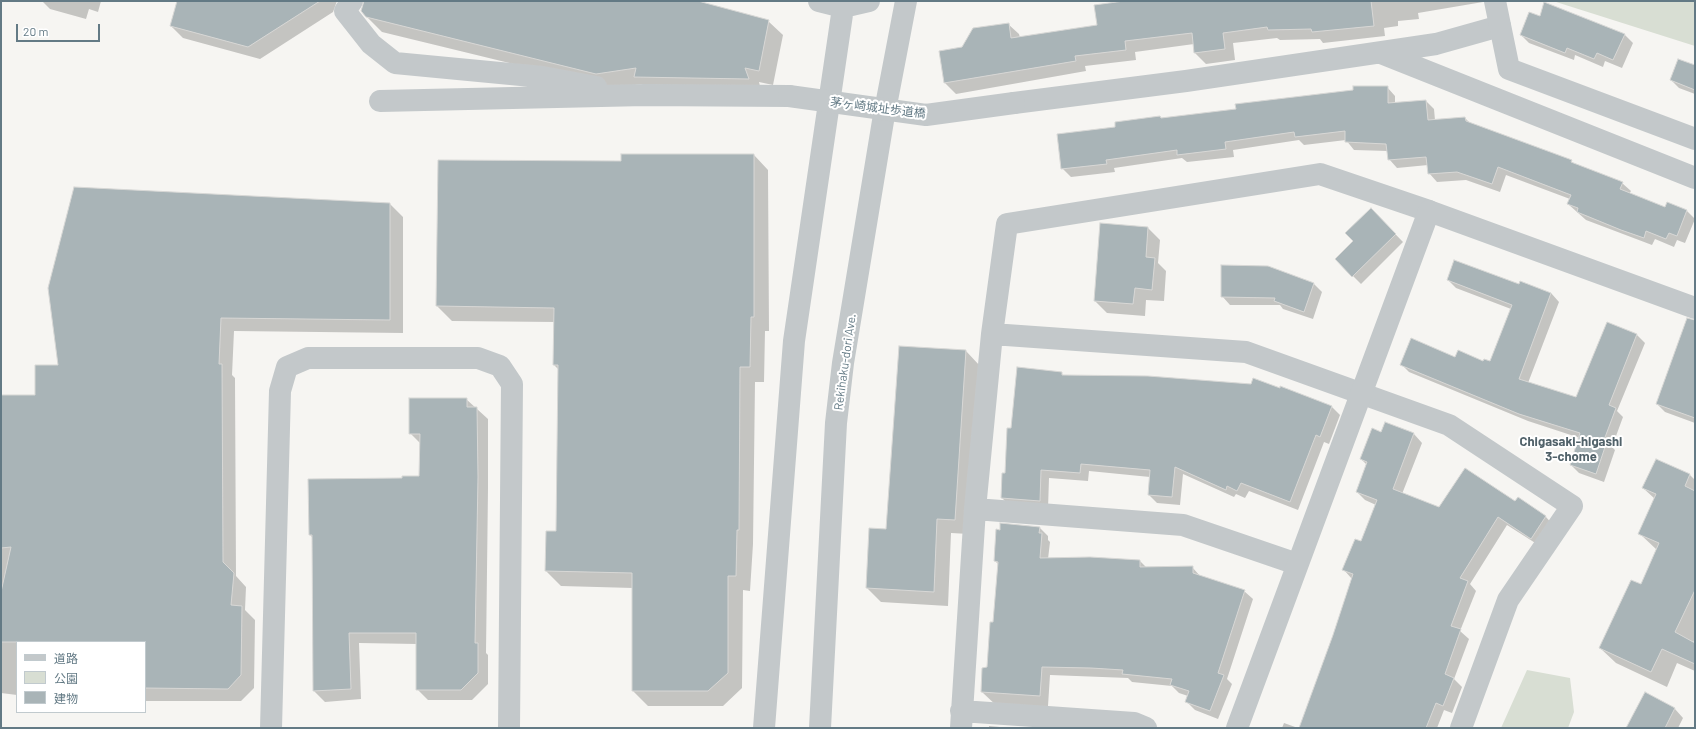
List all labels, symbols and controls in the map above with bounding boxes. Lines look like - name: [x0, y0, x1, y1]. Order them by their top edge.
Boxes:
- scale bar: [18, 16, 102, 42]
- text: 20 m: [23, 24, 49, 38]
- street label: 茅ヶ崎城址歩道橋: [829, 95, 927, 121]
- street label: Rekihaku-dori Ave.: [831, 313, 859, 411]
- district label: Chigasaki-higashi 3-chome: [1520, 434, 1622, 465]
- legend: [16, 641, 146, 713]
- text: 道路: [54, 651, 78, 665]
- text: 公園: [54, 671, 78, 685]
- text: 建物: [54, 691, 78, 705]

